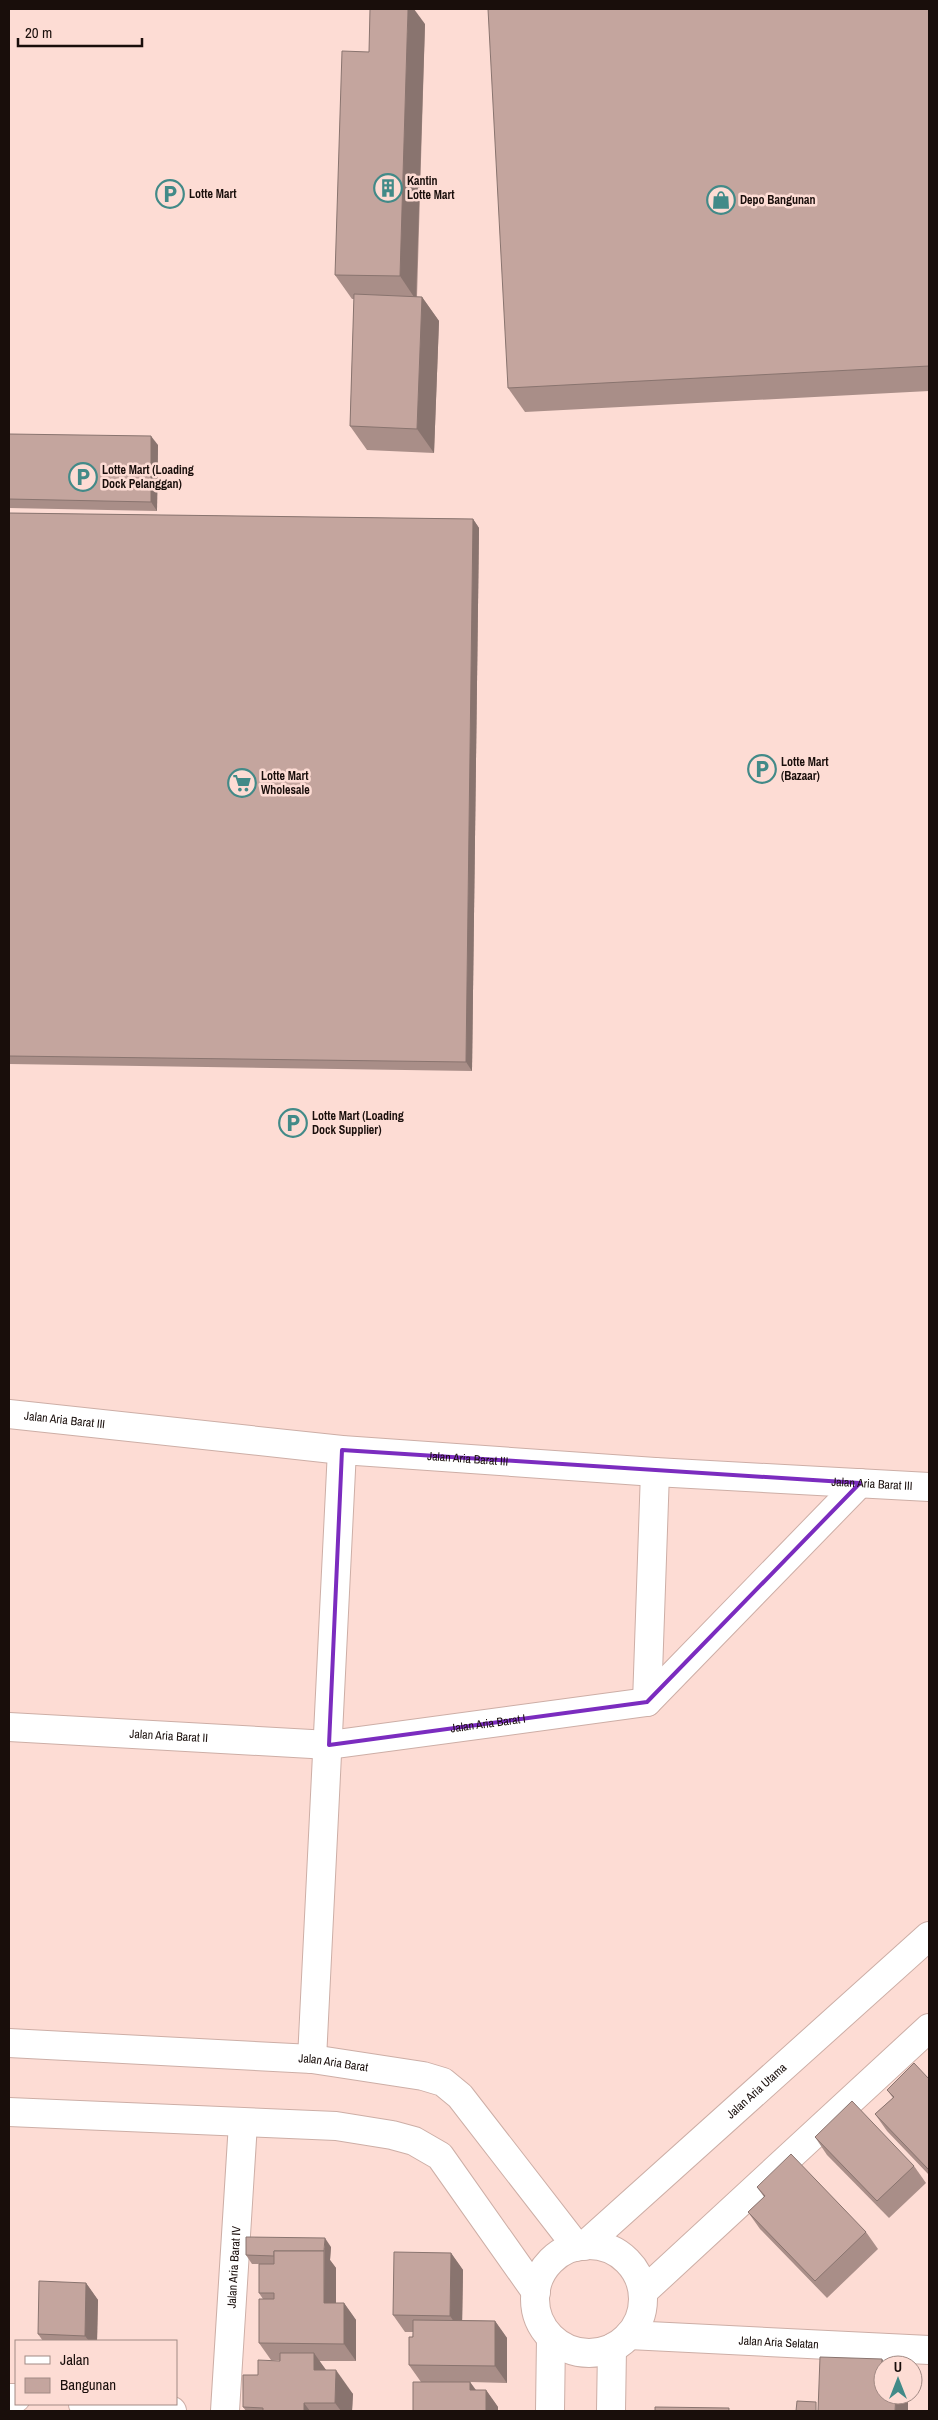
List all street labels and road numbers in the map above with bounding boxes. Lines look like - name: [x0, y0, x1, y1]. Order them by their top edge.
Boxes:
- street label: Jalan Aria Barat III: [23, 1408, 106, 1432]
- street label: Jalan Aria Barat III: [427, 1448, 509, 1470]
- street label: Jalan Aria Barat III: [831, 1474, 913, 1494]
- street label: Jalan Aria Barat I: [449, 1710, 527, 1736]
- street label: Jalan Aria Barat II: [129, 1726, 208, 1746]
- street label: Jalan Aria Barat: [298, 2050, 369, 2076]
- street label: Jalan Aria Utama: [723, 2059, 790, 2122]
- street label: Jalan Aria Barat IV: [223, 2225, 245, 2309]
- street label: Jalan Aria Selatan: [738, 2333, 819, 2352]

